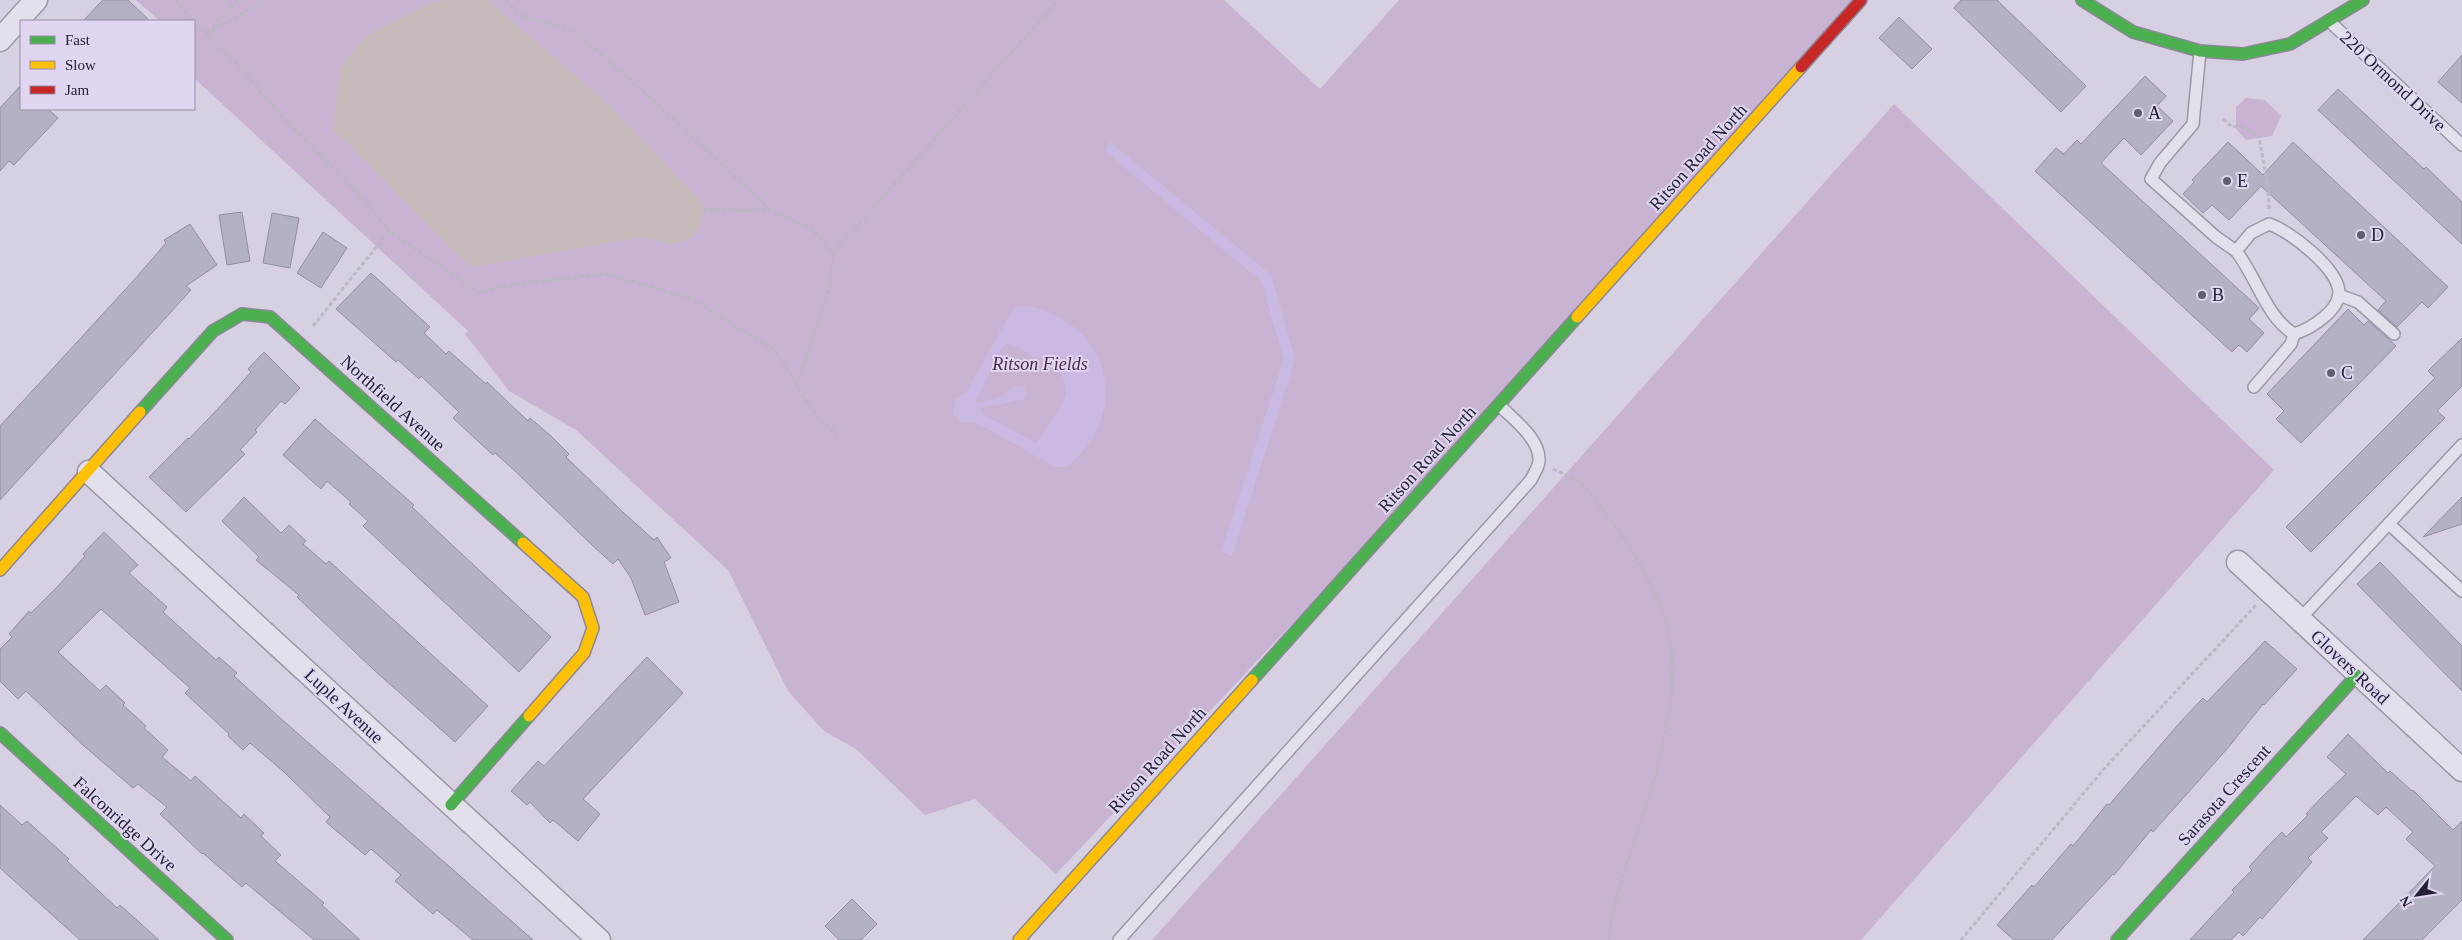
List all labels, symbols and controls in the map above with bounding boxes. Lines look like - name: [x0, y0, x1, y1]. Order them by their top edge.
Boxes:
- legend: [20, 20, 195, 110]
- street label: 220 Ormond Drive: [2336, 27, 2450, 135]
- text: Fast: [65, 32, 91, 48]
- text: Slow: [65, 57, 96, 73]
- text: Jam: [65, 82, 89, 98]
- street label: Ritson Road North: [1645, 100, 1751, 214]
- place label: A: [2148, 103, 2161, 123]
- marker: A: [2132, 107, 2144, 119]
- place label: E: [2237, 171, 2248, 191]
- marker: E: [2221, 175, 2233, 187]
- place label: D: [2371, 225, 2384, 245]
- marker: D: [2355, 229, 2367, 241]
- place label: B: [2212, 285, 2224, 305]
- marker: B: [2196, 289, 2208, 301]
- street label: Northfield Avenue: [337, 351, 449, 455]
- park label: Ritson Fields: [991, 354, 1088, 374]
- place label: C: [2341, 363, 2353, 383]
- marker: C: [2325, 367, 2337, 379]
- street label: Ritson Road North: [1374, 402, 1480, 516]
- street label: Glovers Road: [2307, 626, 2393, 708]
- street label: Luple Avenue: [301, 665, 387, 747]
- street label: Ritson Road North: [1104, 703, 1210, 817]
- street label: Sarasota Crescent: [2174, 741, 2274, 849]
- street label: Falconridge Drive: [69, 773, 181, 875]
- north arrow: [2392, 870, 2442, 920]
- text: N: [2397, 893, 2415, 909]

